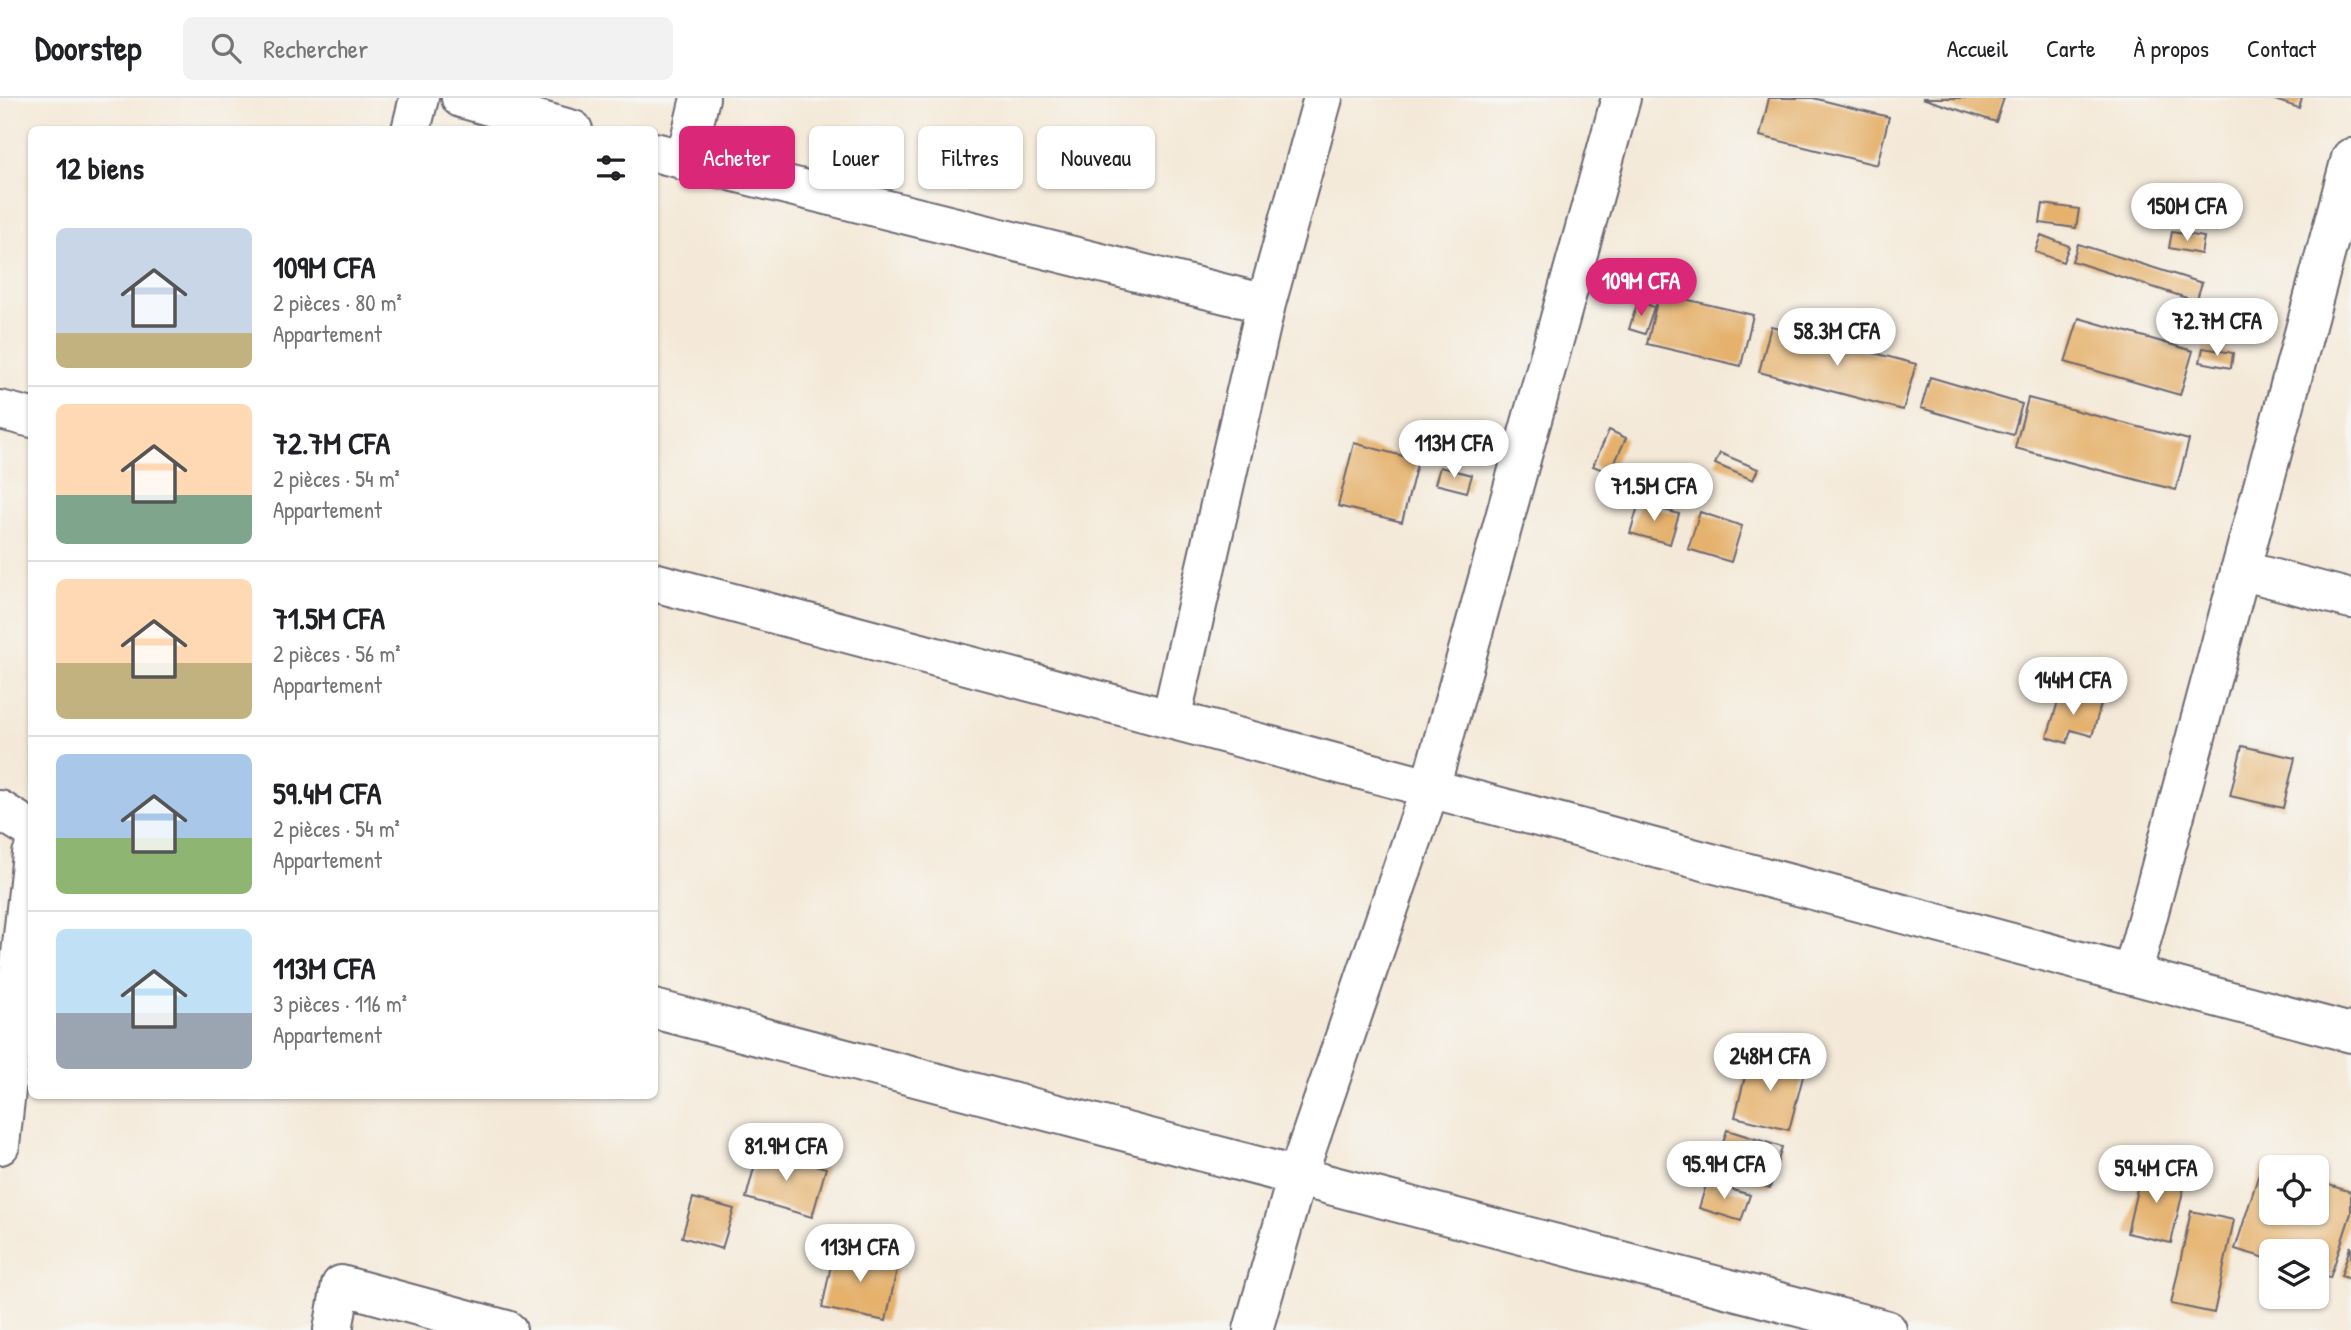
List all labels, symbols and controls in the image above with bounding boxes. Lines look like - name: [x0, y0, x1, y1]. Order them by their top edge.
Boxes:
- search box: [183, 17, 673, 80]
- text: Doorstep: [35, 26, 141, 70]
- icon: search: [207, 29, 245, 67]
- text: Rechercher: [263, 31, 368, 66]
- text: Accueil: [1947, 32, 2008, 64]
- text: Carte: [2046, 32, 2095, 64]
- text: À propos: [2133, 32, 2209, 64]
- text: Contact: [2247, 32, 2316, 64]
- chip: Acheter: [679, 126, 795, 189]
- chip: Louer: [809, 126, 904, 189]
- chip: Filtres: [918, 126, 1023, 189]
- chip: Nouveau: [1037, 126, 1155, 189]
- text: 12 biens: [56, 148, 144, 188]
- icon: filters: [592, 149, 630, 187]
- pin: 150M CFA: [2115, 184, 2259, 243]
- text: 150M CFA: [2147, 190, 2227, 221]
- text: 109M CFA: [273, 247, 375, 287]
- icon: home: [112, 256, 196, 340]
- pin: 109M CFA: [1569, 258, 1713, 318]
- text: 109M CFA: [1602, 265, 1680, 296]
- text: 2 pièces · 80 m²: [273, 287, 402, 318]
- pin: 72.7M CFA: [2137, 299, 2297, 358]
- text: 72.7M CFA: [2172, 305, 2262, 336]
- pin: 58.3M CFA: [1757, 308, 1917, 368]
- text: 58.3M CFA: [1794, 315, 1880, 346]
- text: Appartement: [273, 318, 382, 349]
- pin: 113M CFA: [1382, 420, 1526, 480]
- text: 72.7M CFA: [273, 423, 390, 463]
- text: 113M CFA: [1415, 427, 1493, 458]
- icon: home: [112, 432, 196, 516]
- text: 2 pièces · 54 m²: [273, 463, 400, 494]
- pin: 71.5M CFA: [1574, 464, 1734, 523]
- text: 71.5M CFA: [1611, 470, 1697, 501]
- text: Appartement: [273, 494, 382, 525]
- text: 71.5M CFA: [273, 598, 385, 638]
- icon: home: [112, 607, 196, 691]
- text: 2 pièces · 56 m²: [273, 638, 400, 669]
- pin: 144M CFA: [2001, 658, 2145, 717]
- text: 144M CFA: [2034, 664, 2112, 695]
- text: Appartement: [273, 669, 382, 700]
- text: 59.4M CFA: [273, 773, 381, 813]
- icon: home: [112, 782, 196, 866]
- text: 2 pièces · 54 m²: [273, 813, 400, 844]
- text: Appartement: [273, 844, 382, 875]
- text: 113M CFA: [273, 948, 375, 988]
- icon: home: [112, 957, 196, 1041]
- text: 3 pièces · 116 m²: [273, 988, 407, 1019]
- text: Appartement: [273, 1019, 382, 1050]
- pin: 248M CFA: [1698, 1034, 1842, 1093]
- text: 248M CFA: [1730, 1040, 1810, 1071]
- pin: 81.9M CFA: [706, 1124, 866, 1183]
- text: 81.9M CFA: [744, 1130, 828, 1161]
- pin: 95.9M CFA: [1644, 1142, 1804, 1201]
- pin: 59.4M CFA: [2076, 1146, 2236, 1205]
- text: 95.9M CFA: [1683, 1148, 1765, 1179]
- text: 59.4M CFA: [2114, 1152, 2198, 1183]
- map controls: [2259, 1155, 2329, 1309]
- button: locate: [2259, 1155, 2329, 1225]
- pin: 113M CFA: [788, 1224, 932, 1284]
- text: 113M CFA: [821, 1231, 899, 1262]
- button: layers: [2259, 1239, 2329, 1309]

